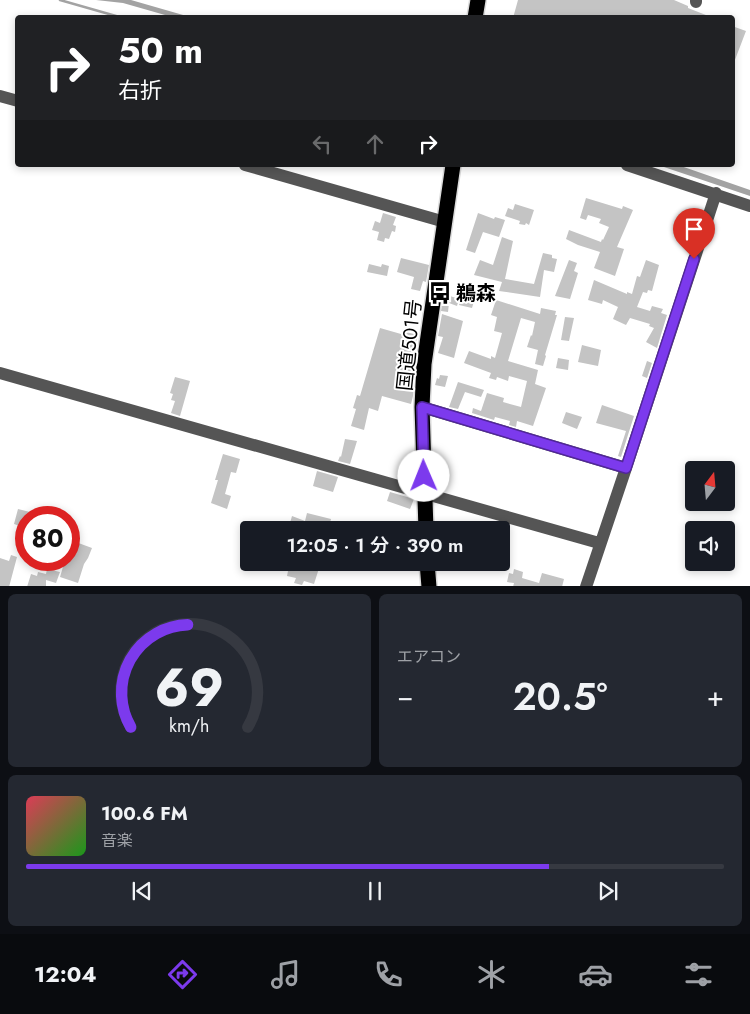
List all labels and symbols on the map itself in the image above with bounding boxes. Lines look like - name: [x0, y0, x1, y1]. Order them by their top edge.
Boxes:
- pin: [673, 208, 715, 259]
- place label: 鵜森: [456, 279, 496, 308]
- bus stop icon: 鵜森: [427, 280, 453, 306]
- street label: 国道501号: [390, 298, 429, 392]
- position arrow: [397, 449, 449, 501]
- north arrow: [685, 461, 735, 511]
- speed limit sign: 80: [15, 506, 80, 571]

